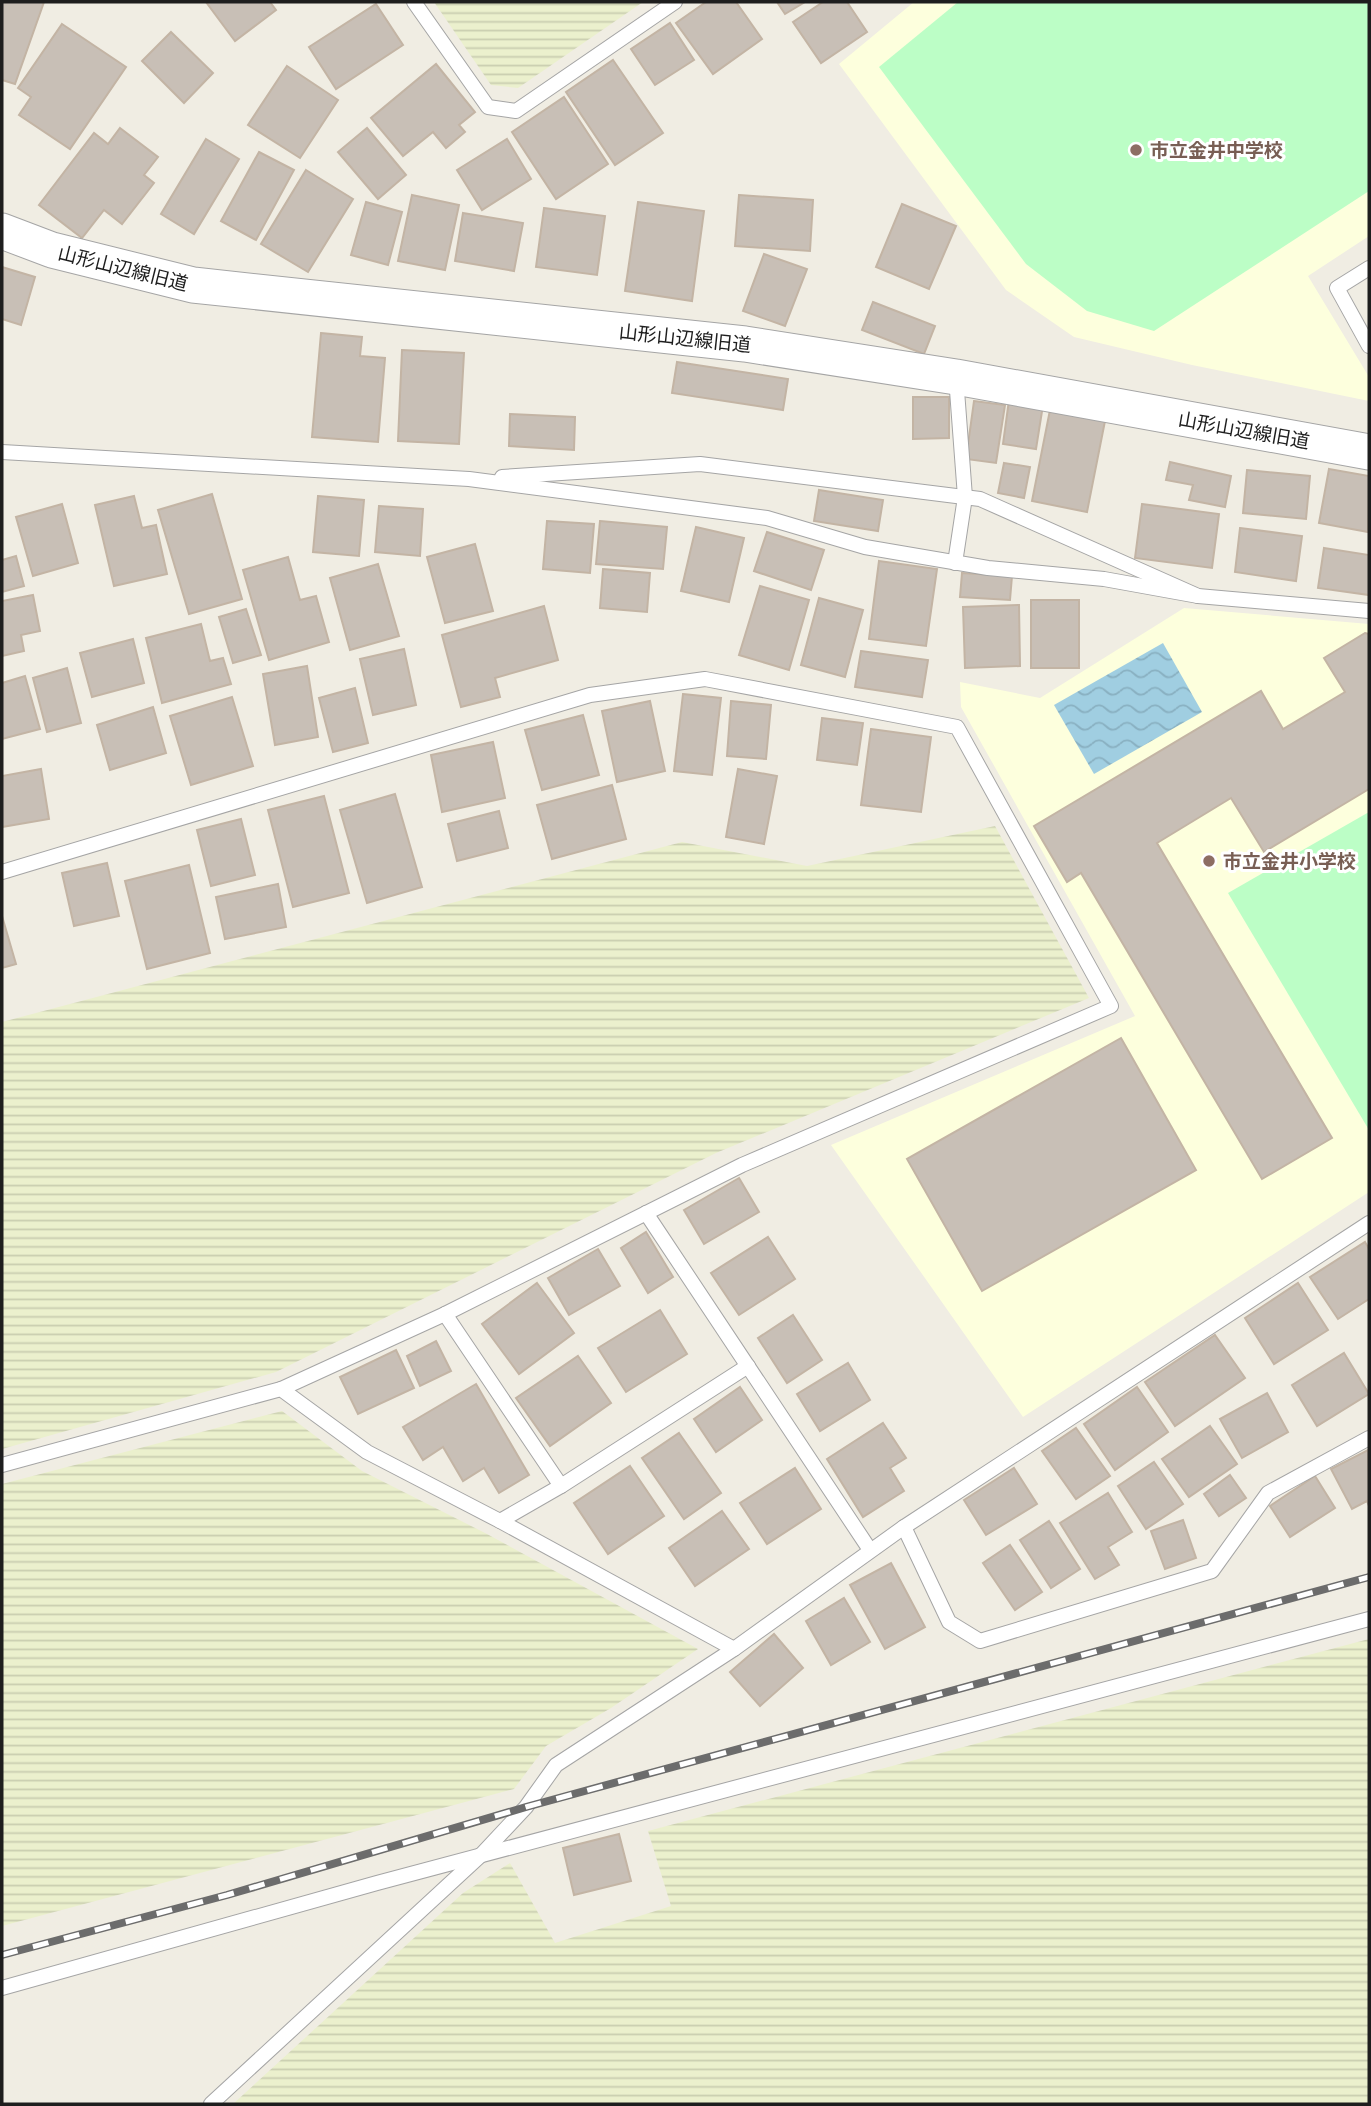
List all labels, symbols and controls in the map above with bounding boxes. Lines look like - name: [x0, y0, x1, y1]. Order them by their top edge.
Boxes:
- place label: 市立金井中学校: [1150, 140, 1283, 161]
- marker: 市立金井中学校: [1128, 142, 1144, 158]
- street label: 山形山辺線旧道: [56, 242, 190, 295]
- street label: 山形山辺線旧道: [618, 321, 752, 356]
- street label: 山形山辺線旧道: [1177, 409, 1311, 452]
- place label: 市立金井小学校: [1223, 851, 1356, 872]
- marker: 市立金井小学校: [1201, 853, 1217, 869]

